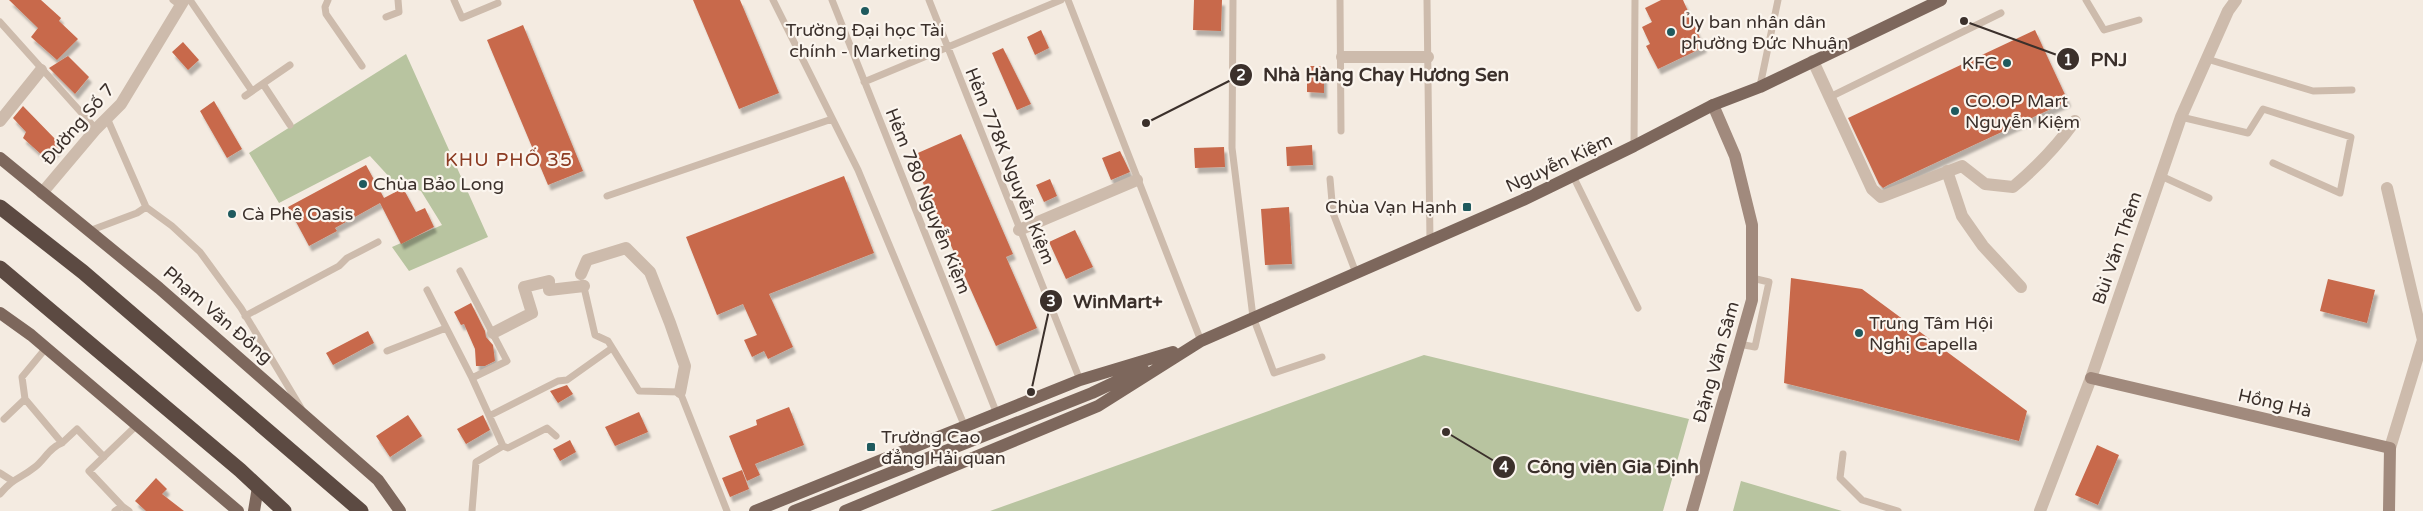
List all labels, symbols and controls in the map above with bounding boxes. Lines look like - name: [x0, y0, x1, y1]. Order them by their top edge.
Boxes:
- marker: Trường Đại học Tài chính - Marketing: [859, 5, 871, 17]
- place label: Ủy ban nhân dân phường Đức Nhuận: [1681, 11, 1848, 54]
- place label: Trường Đại học Tài chính - Marketing: [786, 19, 944, 62]
- marker: Ủy ban nhân dân phường Đức Nhuận: [1665, 26, 1677, 38]
- callout: PNJ: [2055, 42, 2137, 76]
- text: PNJ: [2091, 49, 2127, 71]
- text: 1: [2063, 51, 2073, 69]
- place label: KFC: [1962, 52, 1997, 74]
- marker: KFC: [2001, 57, 2013, 69]
- callout: Nhà Hàng Chay Hương Sen: [1228, 58, 1519, 92]
- street label: Hẻm 778K Nguyễn Kiệm: [960, 64, 1060, 268]
- text: Nhà Hàng Chay Hương Sen: [1263, 64, 1509, 87]
- text: 2: [1236, 66, 1246, 84]
- street label: Đường Số 7: [37, 79, 119, 169]
- place label: CO.OP Mart Nguyễn Kiệm: [1965, 90, 2080, 133]
- street label: Hẻm 780 Nguyễn Kiệm: [881, 105, 975, 297]
- marker: CO.OP Mart Nguyễn Kiệm: [1949, 105, 1961, 117]
- street label: Nguyễn Kiệm: [1502, 129, 1616, 197]
- district label: KHU PHỐ 35: [445, 147, 573, 171]
- place label: Chùa Bảo Long: [373, 173, 504, 195]
- marker: Chùa Bảo Long: [357, 178, 369, 190]
- street label: Bùi Văn Thêm: [2087, 189, 2147, 307]
- place label: Chùa Vạn Hạnh: [1325, 196, 1457, 218]
- marker: Chùa Vạn Hạnh: [1461, 201, 1473, 213]
- place label: Cà Phê Oasis: [242, 203, 353, 225]
- marker: Cà Phê Oasis: [226, 208, 238, 220]
- street label: Phạm Văn Đồng: [159, 261, 277, 369]
- callout: WinMart+: [1038, 284, 1173, 318]
- text: WinMart+: [1073, 291, 1163, 313]
- text: 3: [1046, 292, 1056, 310]
- street label: Đặng Văn Sâm: [1688, 299, 1744, 425]
- place label: Trung Tâm Hội Nghị Capella: [1869, 312, 1993, 355]
- marker: Trung Tâm Hội Nghị Capella: [1853, 327, 1865, 339]
- street label: Hồng Hà: [2236, 384, 2314, 422]
- place label: Trường Cao đẳng Hải quan: [881, 426, 1006, 469]
- marker: Trường Cao đẳng Hải quan: [865, 441, 877, 453]
- callout: Công viên Gia Định: [1492, 450, 1709, 484]
- text: Công viên Gia Định: [1527, 456, 1699, 479]
- text: 4: [1499, 458, 1509, 476]

